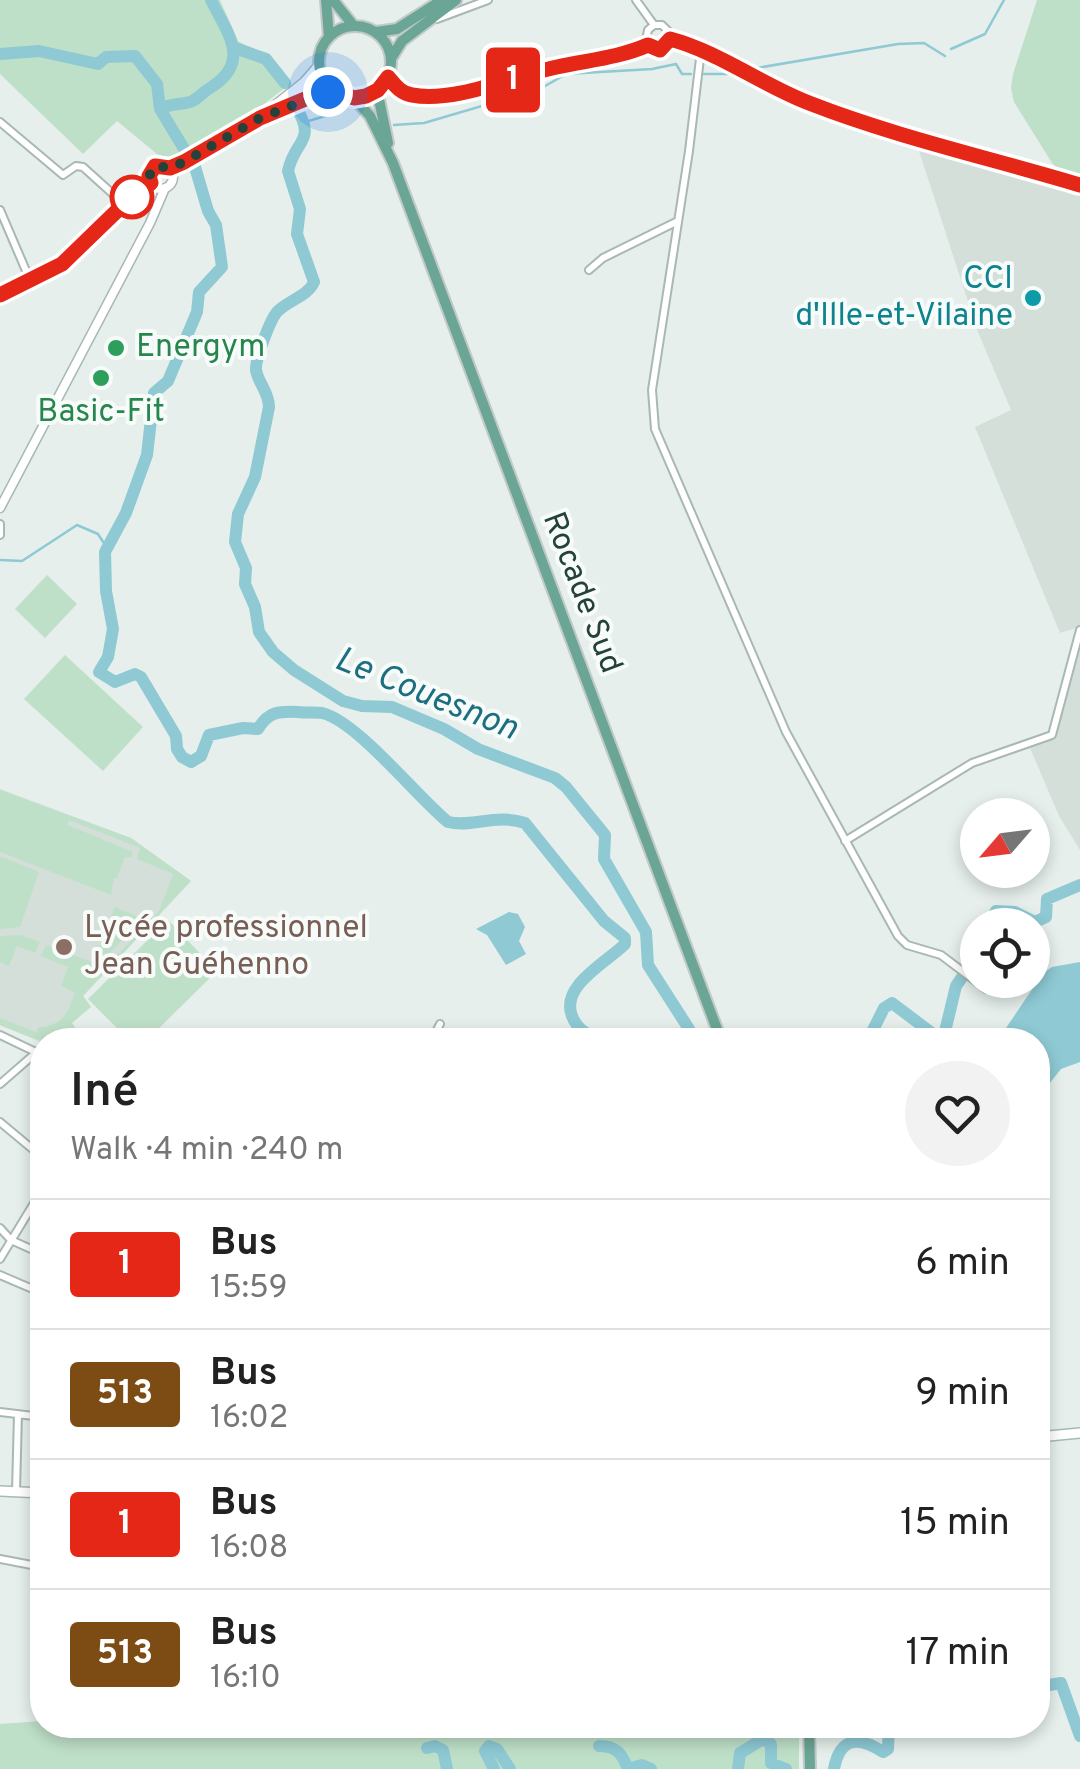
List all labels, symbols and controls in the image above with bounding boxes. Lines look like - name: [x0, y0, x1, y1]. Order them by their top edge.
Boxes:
- line badge: 1: [480, 48, 546, 112]
- text: 1: [506, 58, 520, 102]
- your location: [303, 67, 353, 117]
- unlabelled marker: [111, 176, 153, 218]
- place label: CCI d'Ille-et-Vilaine: [795, 260, 1013, 337]
- marker: CCI d'Ille-et-Vilaine: [1022, 287, 1044, 309]
- place label: Energym: [136, 328, 265, 368]
- marker: Energym: [105, 337, 127, 359]
- marker: Basic-Fit: [90, 367, 112, 389]
- place label: Basic-Fit: [37, 393, 165, 433]
- street label: Rocade Sud: [532, 507, 630, 679]
- water label: Le Couesnon: [328, 638, 524, 752]
- north arrow: [960, 798, 1050, 888]
- map controls: [960, 798, 1050, 998]
- button: locate: [960, 908, 1050, 998]
- place label: Lycée professionnel Jean Guéhenno: [84, 909, 368, 986]
- marker: Lycée professionnel Jean Guéhenno: [53, 936, 75, 958]
- button: heart: [905, 1061, 1010, 1166]
- text: Iné: [70, 1063, 139, 1123]
- text: Walk · 4 min · 240 m: [70, 1131, 343, 1171]
- text: Bus: [210, 1220, 277, 1269]
- text: 6 min: [915, 1240, 1010, 1289]
- text: 1: [118, 1242, 132, 1286]
- text: 15:59: [210, 1269, 288, 1309]
- text: Bus: [210, 1350, 277, 1399]
- text: 9 min: [915, 1370, 1010, 1419]
- text: 513: [97, 1372, 153, 1416]
- text: 16:02: [210, 1399, 288, 1439]
- text: Bus: [210, 1480, 277, 1529]
- text: 15 min: [900, 1500, 1010, 1549]
- text: 1: [118, 1502, 132, 1546]
- text: 16:08: [210, 1529, 288, 1569]
- text: Bus: [210, 1610, 277, 1659]
- text: 17 min: [905, 1630, 1010, 1679]
- text: 513: [97, 1632, 153, 1676]
- text: 16:10: [210, 1659, 281, 1699]

